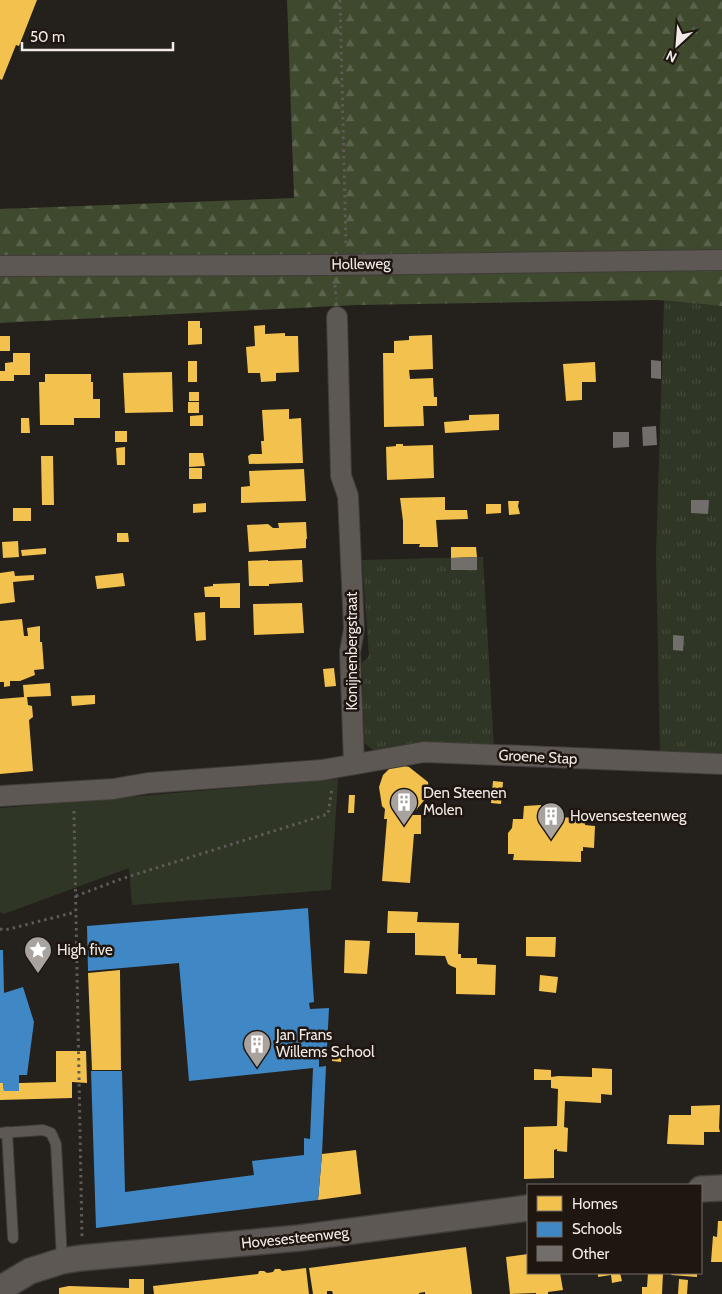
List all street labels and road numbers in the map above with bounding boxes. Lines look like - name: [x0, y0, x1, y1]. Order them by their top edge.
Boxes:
- street label: Holleweg: [331, 254, 391, 274]
- street label: Konijnenbergstraat: [343, 592, 361, 710]
- street label: Groene Stap: [498, 746, 578, 768]
- street label: Hovesesteenweg: [240, 1223, 350, 1253]

